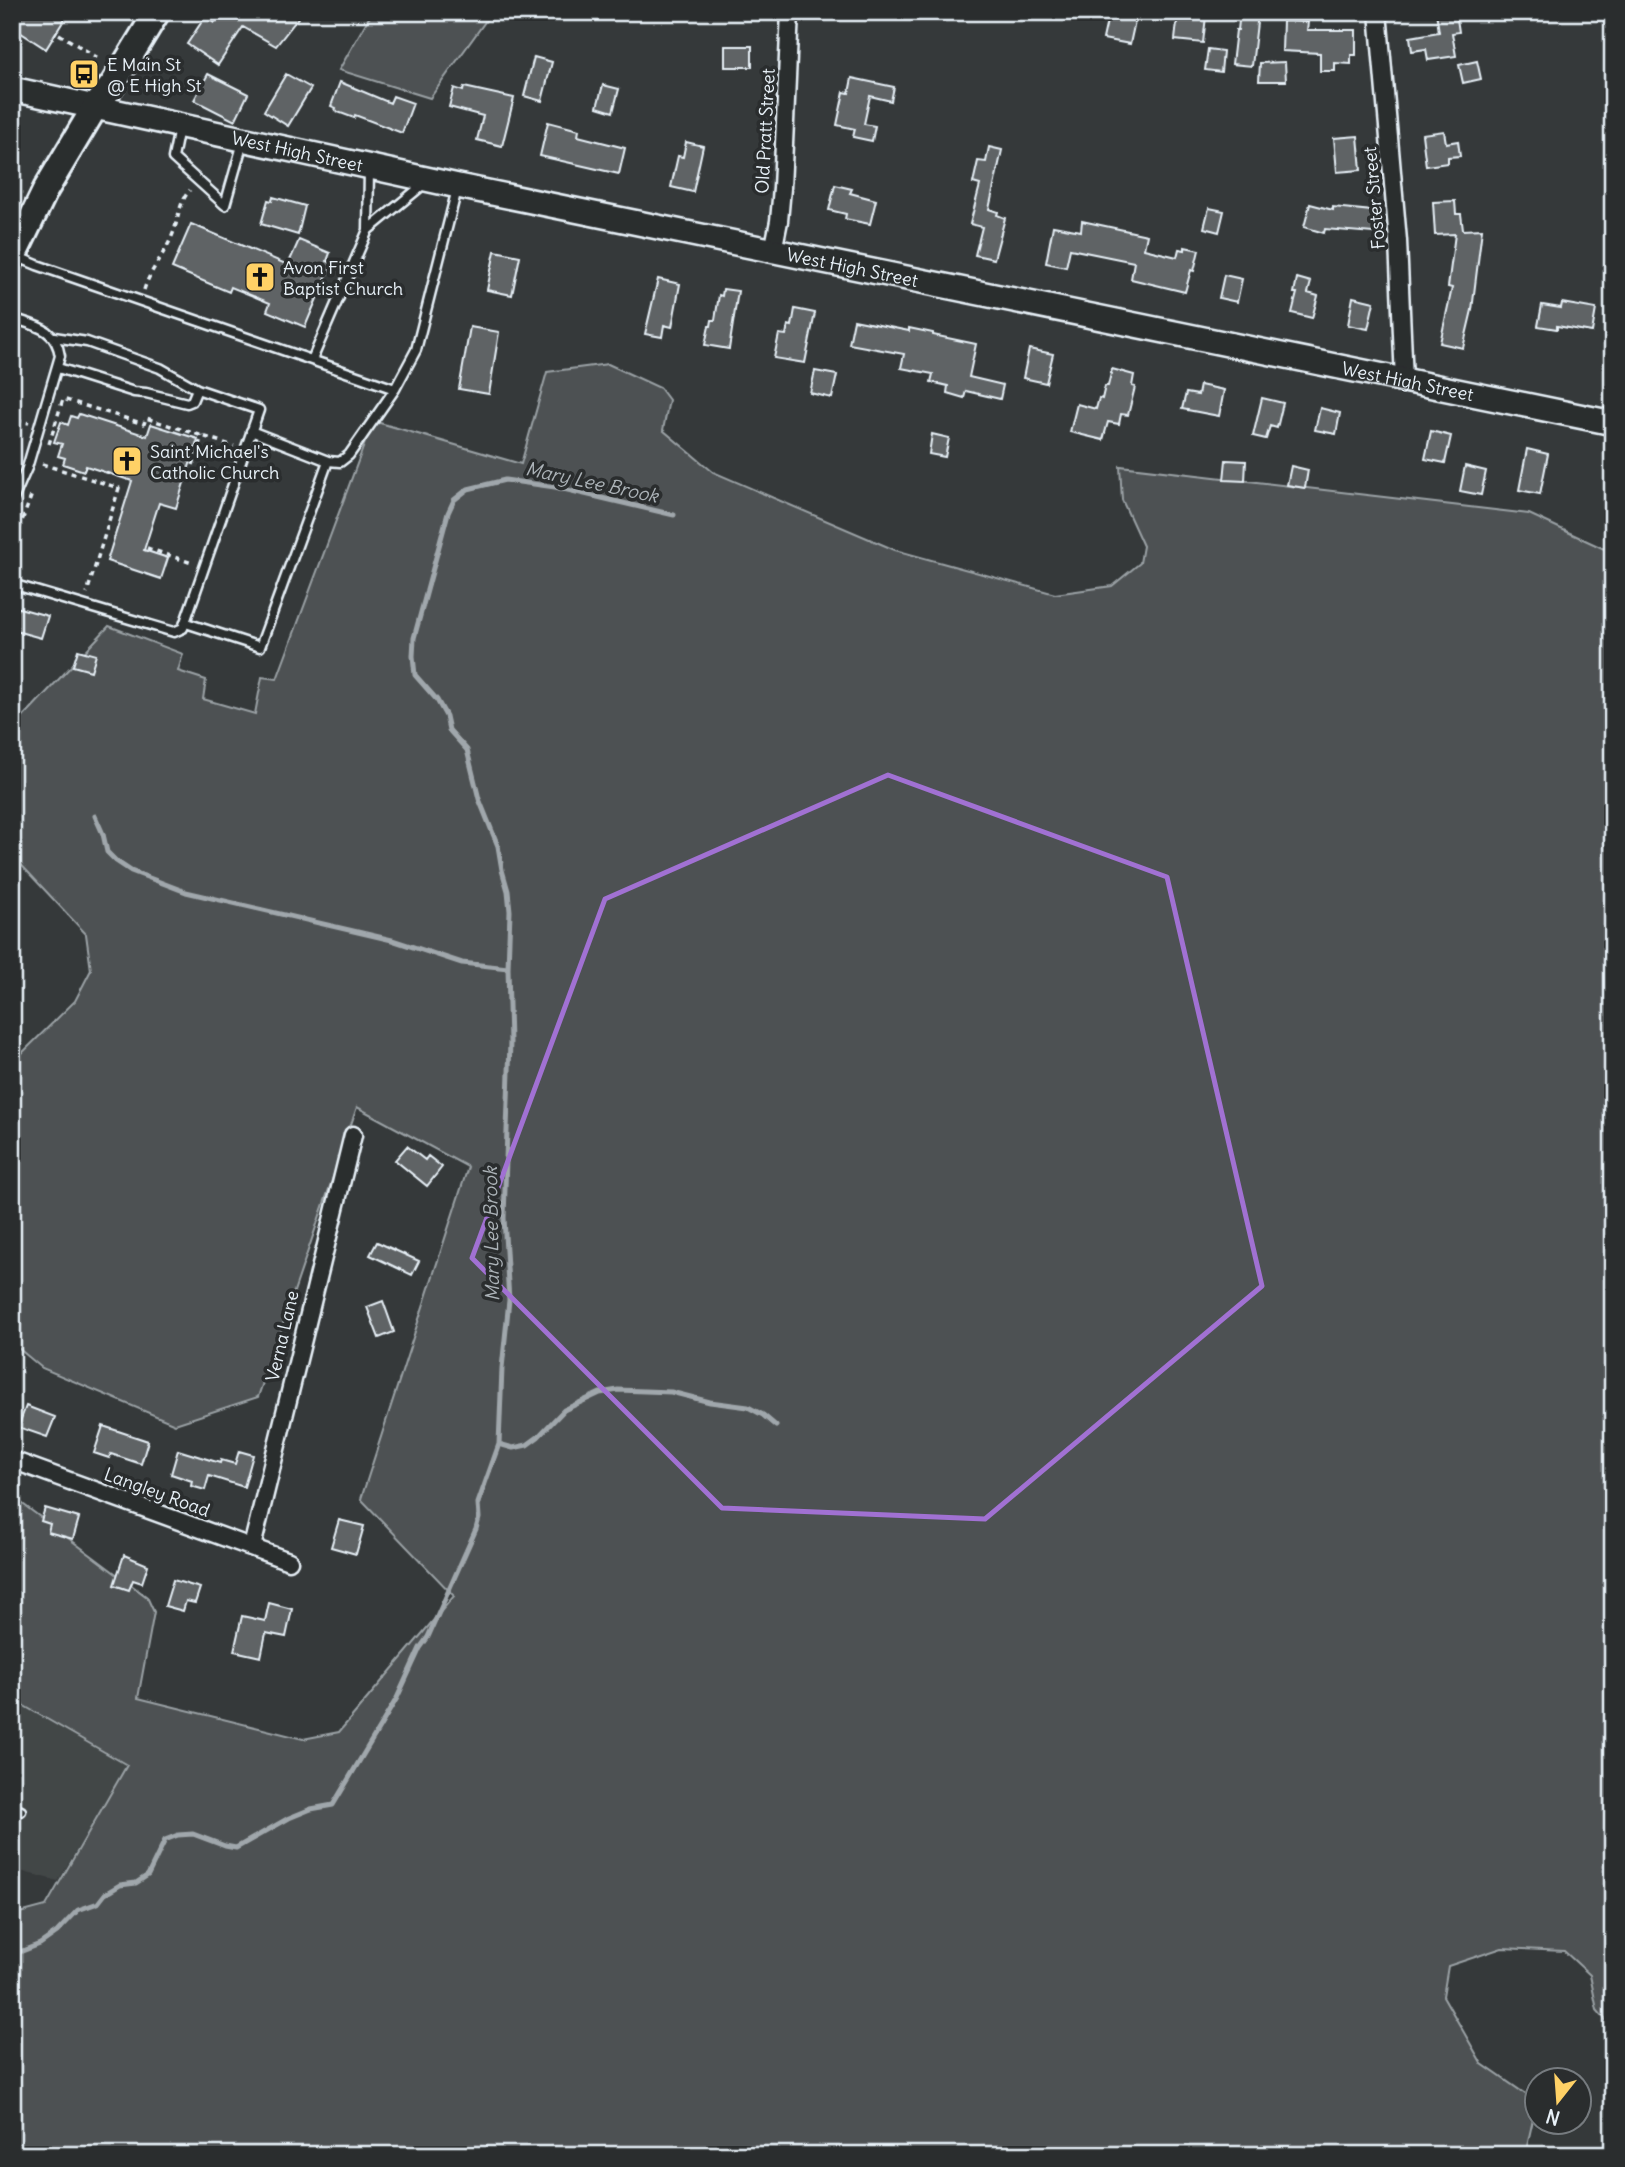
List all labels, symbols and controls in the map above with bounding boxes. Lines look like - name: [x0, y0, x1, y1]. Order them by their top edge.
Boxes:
- place label: E Main St @ E High St: [107, 53, 202, 97]
- bus stop icon: E Main St @ E High St: [67, 57, 101, 91]
- street label: Old Pratt Street: [750, 68, 780, 194]
- street label: West High Street: [230, 126, 365, 177]
- street label: Foster Street: [1358, 146, 1390, 250]
- street label: West High Street: [785, 242, 920, 292]
- place label: Avon First Baptist Church: [283, 256, 403, 300]
- church icon: Avon First Baptist Church: [243, 260, 277, 294]
- street label: West High Street: [1340, 356, 1476, 406]
- place label: Saint Michael's Catholic Church: [150, 440, 279, 484]
- church icon: Saint Michael's Catholic Church: [110, 444, 144, 478]
- water label: Mary Lee Brook: [523, 456, 662, 508]
- water label: Mary Lee Brook: [478, 1165, 504, 1302]
- street label: Verna Lane: [260, 1288, 304, 1384]
- street label: Langley Road: [101, 1462, 213, 1522]
- north arrow: [1524, 2066, 1594, 2136]
- text: N: [1543, 2104, 1563, 2131]

